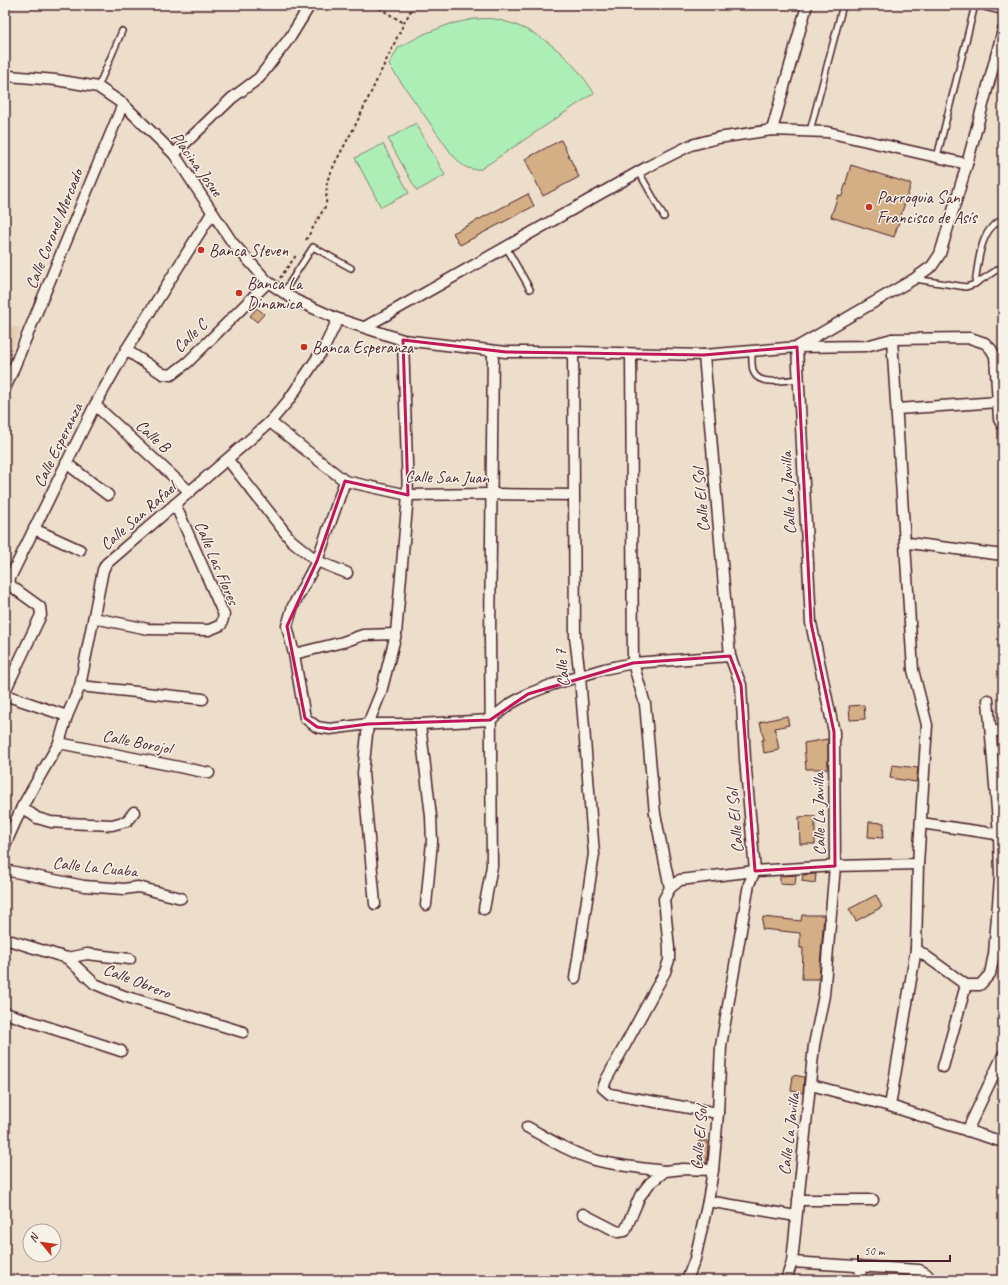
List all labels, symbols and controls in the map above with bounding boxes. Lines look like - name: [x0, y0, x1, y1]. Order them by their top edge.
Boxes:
- street label: Placina Josue: [166, 128, 228, 202]
- street label: Calle Coronel Mercado: [20, 164, 88, 292]
- place label: Parroquia San Francisco de Asís: [877, 187, 979, 228]
- marker: Parroquia San Francisco de Asís: [864, 202, 874, 212]
- place label: Banca Steven: [209, 240, 288, 261]
- marker: Banca Steven: [196, 245, 206, 255]
- place label: Banca La Dinamica: [247, 273, 304, 314]
- marker: Banca La Dinamica: [234, 288, 244, 298]
- street label: Calle C: [169, 313, 213, 357]
- place label: Banca Esperanza: [312, 337, 414, 358]
- marker: Banca Esperanza: [299, 342, 309, 352]
- street label: Calle Esperanza: [29, 398, 88, 490]
- street label: Calle B: [131, 415, 176, 458]
- street label: Calle La Javilla: [775, 449, 801, 535]
- street label: Calle El Sol: [687, 464, 714, 533]
- street label: Calle San Juan: [405, 466, 490, 488]
- street label: Calle San Rafael: [96, 475, 183, 555]
- street label: Calle Las Flores: [190, 518, 245, 610]
- street label: Calle 7: [549, 646, 574, 688]
- street label: Calle Borojol: [101, 725, 176, 760]
- street label: Calle La Javilla: [808, 770, 830, 856]
- street label: Calle El Sol: [721, 785, 748, 854]
- street label: Calle La Cuaba: [52, 852, 140, 882]
- street label: Calle Obrero: [100, 959, 175, 1004]
- street label: Calle La Javilla: [774, 1090, 805, 1176]
- street label: Calle El Sol: [686, 1102, 713, 1171]
- north arrow: [22, 1223, 62, 1263]
- text: N: [25, 1230, 42, 1245]
- scale bar: [858, 1237, 950, 1263]
- text: 50 m: [864, 1243, 886, 1259]

